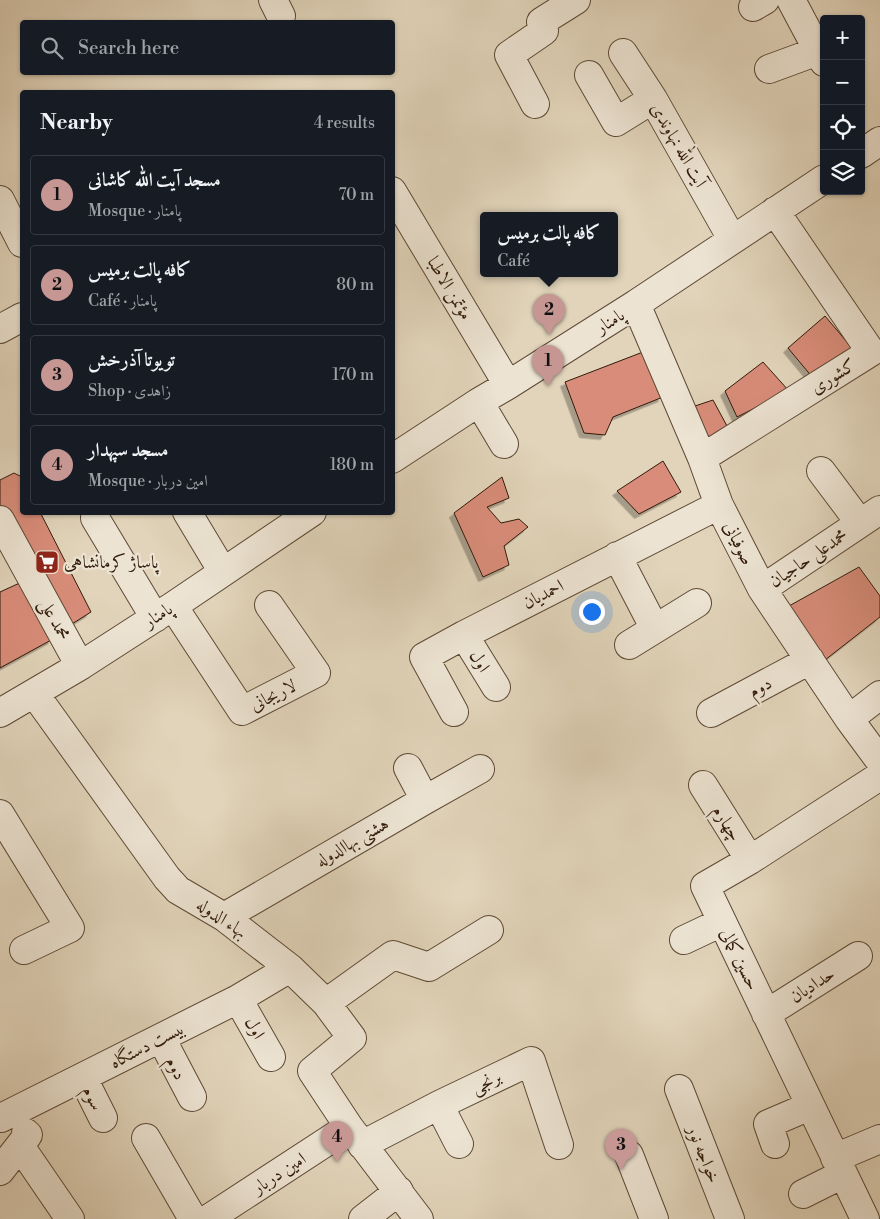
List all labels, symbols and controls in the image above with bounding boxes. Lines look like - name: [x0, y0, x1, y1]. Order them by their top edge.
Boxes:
- map controls: [820, 15, 865, 195]
- button: +: [820, 15, 865, 60]
- search box: [20, 20, 395, 75]
- icon: search: [38, 34, 66, 62]
- text: Search here: [78, 36, 179, 60]
- button: −: [820, 60, 865, 105]
- street label: آیت الله نهاوندی: [645, 97, 716, 194]
- button: locate: [820, 105, 865, 150]
- text: Nearby: [40, 110, 113, 136]
- text: 4 results: [314, 113, 375, 133]
- button: layers: [820, 150, 865, 195]
- text: مسجد آیت الله کاشانی: [88, 168, 221, 192]
- text: 1: [53, 185, 61, 205]
- text: 70 m: [338, 185, 374, 205]
- text: Mosque · پامنار: [88, 201, 181, 221]
- popup: [480, 212, 618, 277]
- text: کافه پالت برمیس: [497, 221, 601, 245]
- text: Café: [497, 251, 530, 271]
- street label: مؤتمن الاطبا: [422, 252, 477, 324]
- text: کافه پالت برمیس: [88, 258, 191, 282]
- text: 2: [52, 275, 62, 295]
- text: 80 m: [336, 275, 374, 295]
- text: Café · پامنار: [88, 291, 157, 311]
- pin: 2: [533, 294, 565, 335]
- street label: پامنار: [590, 303, 631, 341]
- pin: 1: [532, 345, 564, 386]
- text: تویوتا آذرخش: [88, 348, 175, 372]
- street label: کشوری: [806, 354, 860, 399]
- text: 3: [52, 365, 62, 385]
- text: 170 m: [332, 365, 374, 385]
- text: Shop · زاهدی: [88, 381, 171, 401]
- text: مسجد سپهدار: [88, 438, 168, 462]
- text: 4: [52, 455, 62, 475]
- text: 180 m: [330, 455, 374, 475]
- text: Mosque · امین دربار: [88, 471, 208, 491]
- street label: صوفیانی: [718, 518, 759, 569]
- street label: محمدعلی حاجیان: [765, 524, 853, 594]
- supermarket icon: پاساژ کرمانشاهی: [34, 549, 60, 575]
- place label: پاساژ کرمانشاهی: [64, 551, 160, 575]
- street label: احمدیان: [519, 574, 568, 615]
- street label: محمد علی: [33, 594, 75, 645]
- street label: پامنار: [138, 597, 179, 635]
- your location: [579, 599, 605, 625]
- street label: اول: [464, 646, 495, 677]
- street label: دوم: [744, 672, 778, 707]
- street label: لاریجانی: [246, 674, 300, 717]
- street label: چهارم: [703, 801, 746, 848]
- street label: هشتی بهاالدوله: [311, 812, 394, 874]
- street label: بهاء الدوله: [192, 893, 252, 944]
- street label: حسین کمالی: [715, 924, 764, 994]
- street label: حدادیان: [785, 962, 839, 1008]
- street label: اول: [239, 1013, 270, 1043]
- street label: بیست دستگاه: [106, 1016, 188, 1074]
- street label: دوم: [156, 1052, 191, 1086]
- street label: برنجی: [467, 1065, 505, 1100]
- street label: سوم: [73, 1082, 108, 1116]
- street label: خواجه نور: [681, 1120, 725, 1186]
- pin: 4: [321, 1121, 353, 1162]
- pin: 3: [605, 1129, 637, 1170]
- street label: امین دربار: [246, 1147, 311, 1200]

